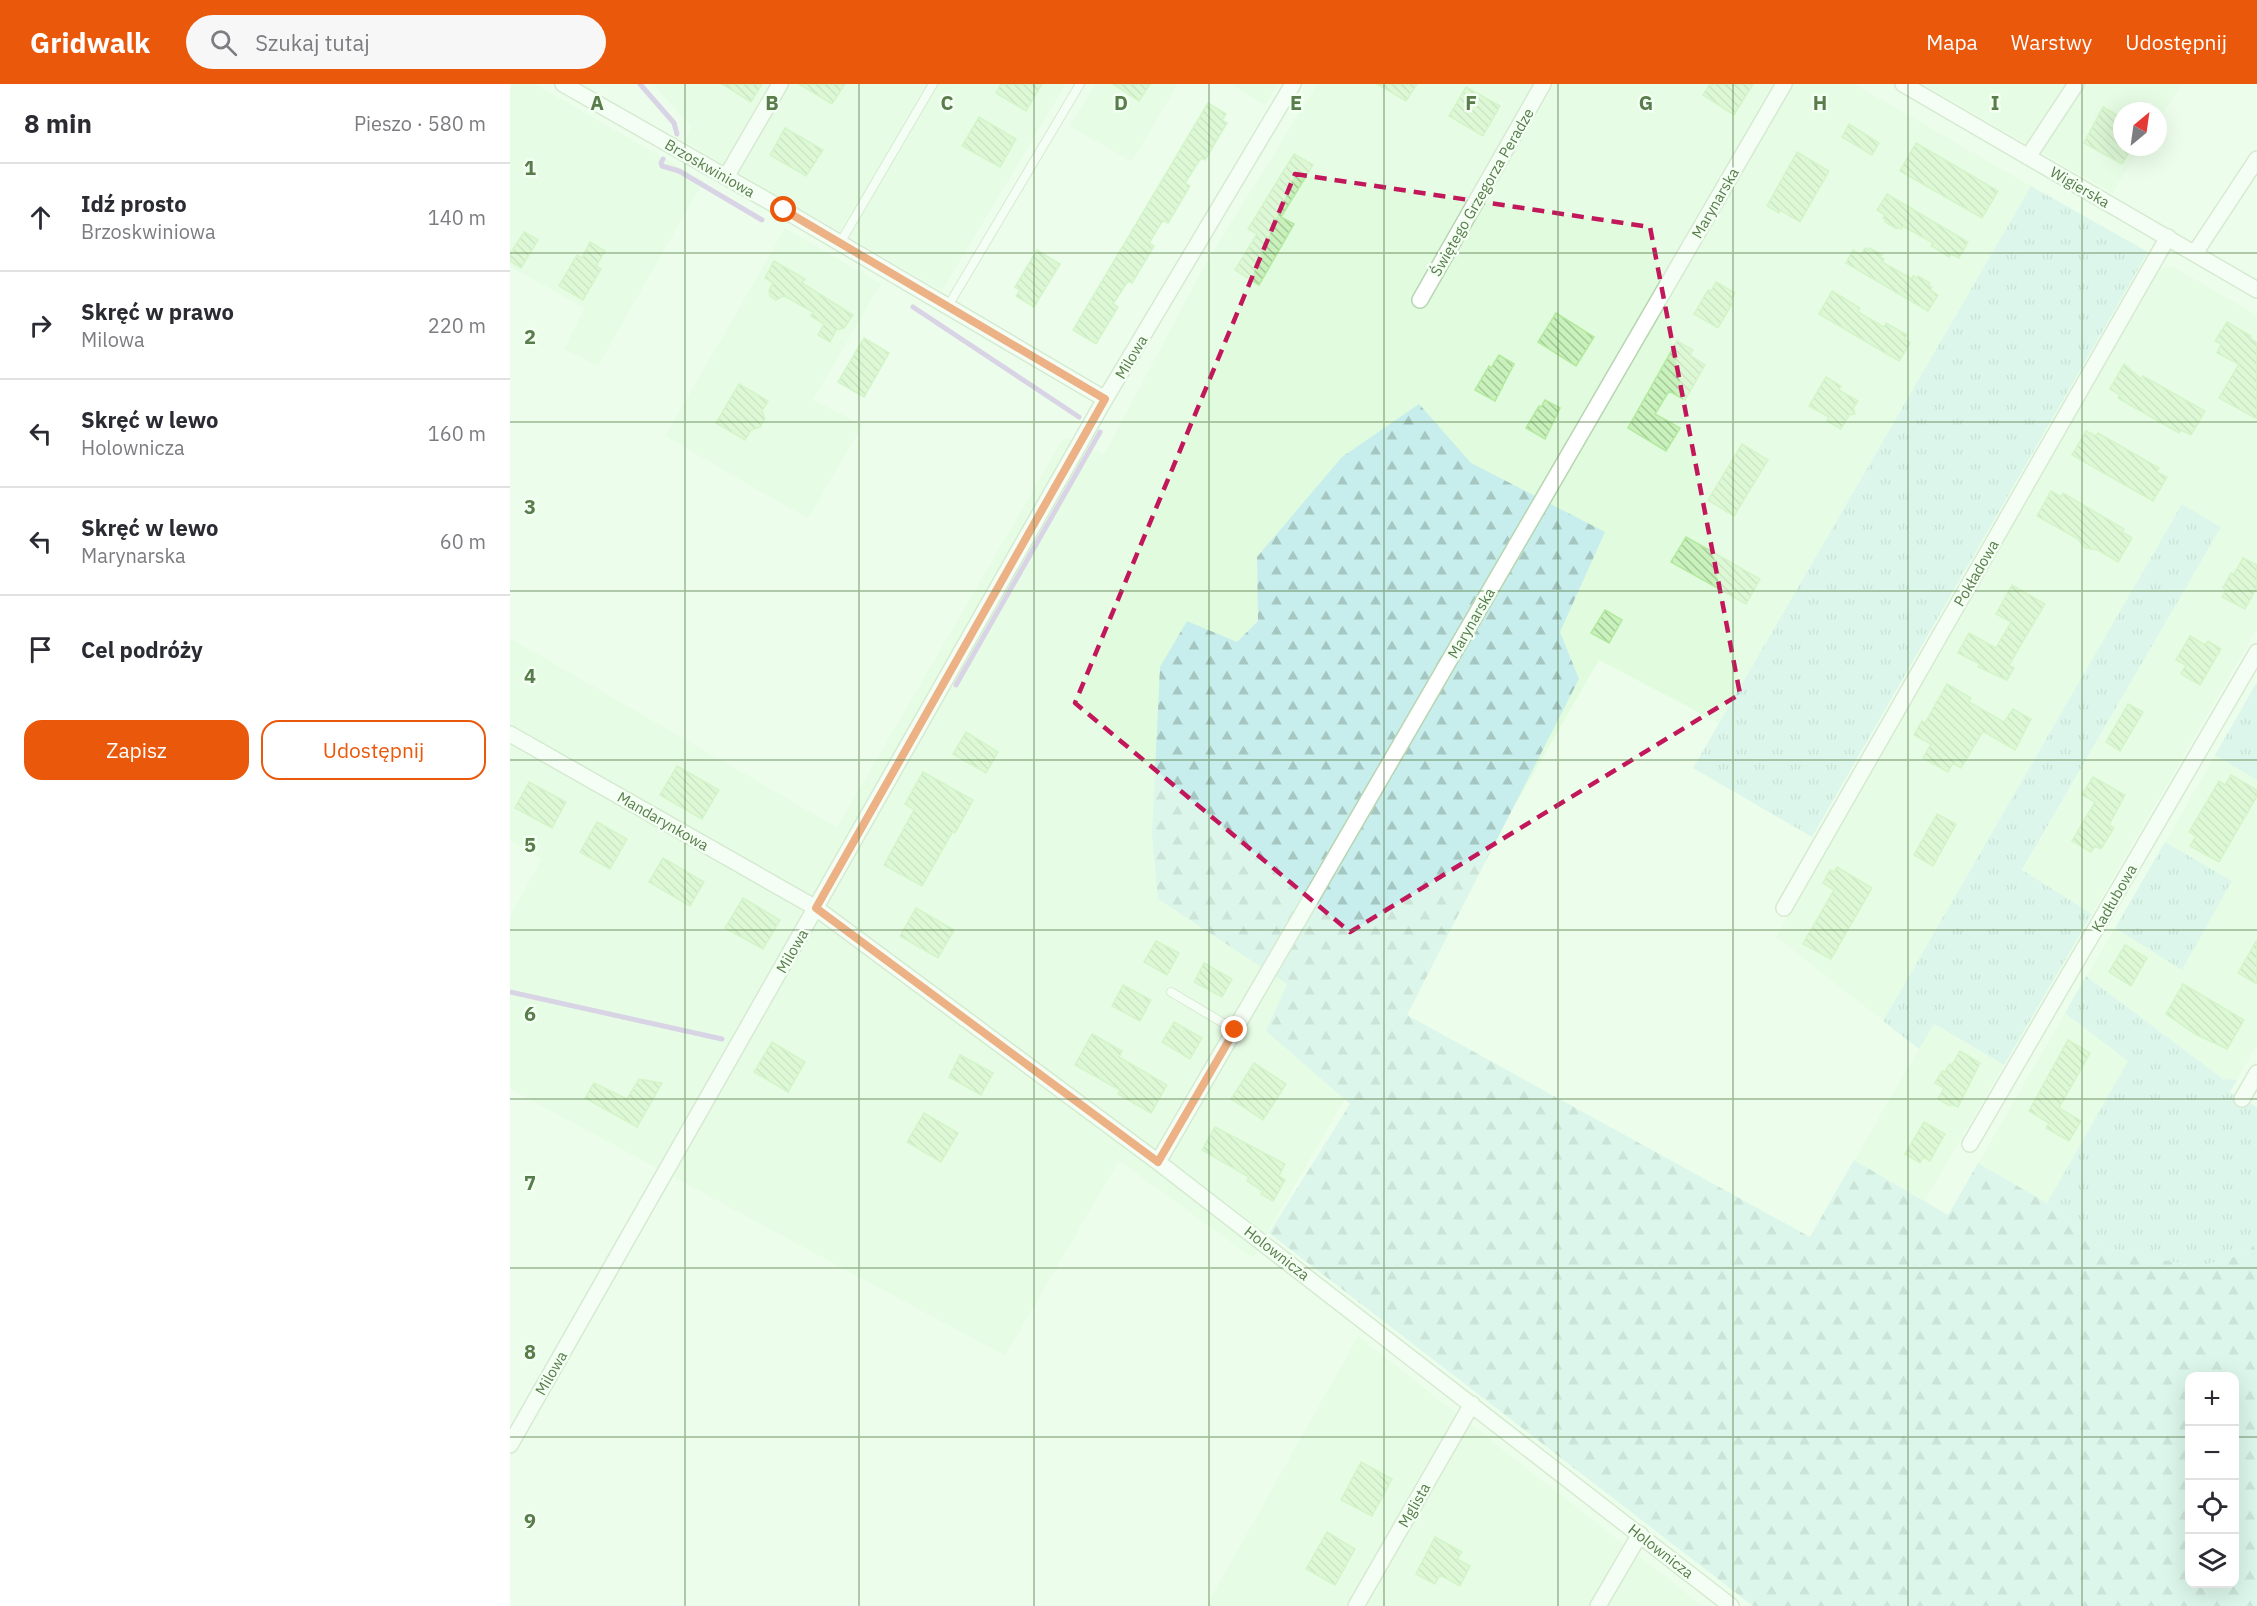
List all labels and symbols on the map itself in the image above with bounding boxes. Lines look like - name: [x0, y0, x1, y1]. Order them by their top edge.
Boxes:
- text: A: [590, 89, 604, 116]
- text: B: [765, 89, 779, 116]
- text: C: [940, 89, 954, 116]
- text: D: [1114, 89, 1128, 116]
- text: E: [1290, 89, 1302, 116]
- text: F: [1465, 89, 1477, 116]
- text: G: [1639, 89, 1653, 116]
- text: H: [1813, 89, 1827, 116]
- text: I: [1991, 89, 1999, 116]
- north arrow: [2113, 102, 2167, 156]
- street label: Świętego Grzegorza Peradze: [1426, 105, 1538, 279]
- street label: Brzoskwiniowa: [662, 135, 758, 201]
- text: 1: [524, 154, 536, 181]
- street label: Wigierska: [2047, 162, 2113, 212]
- street label: Marynarska: [1687, 164, 1743, 242]
- route start: [770, 196, 796, 222]
- text: 2: [524, 323, 536, 350]
- street label: Milowa: [1111, 332, 1151, 382]
- text: 3: [524, 493, 536, 520]
- street label: Pokładowa: [1949, 536, 2003, 610]
- street label: Marynarska: [1443, 584, 1499, 662]
- text: 4: [524, 662, 536, 689]
- street label: Mandarynkowa: [614, 787, 712, 855]
- text: 5: [524, 831, 536, 858]
- street label: Kadłubowa: [2087, 861, 2141, 935]
- street label: Milowa: [772, 926, 812, 976]
- text: 6: [524, 1000, 536, 1027]
- route end: [1221, 1016, 1247, 1042]
- text: 7: [524, 1169, 536, 1196]
- street label: Holownicza: [1241, 1222, 1313, 1284]
- text: 8: [524, 1338, 536, 1365]
- street label: Milowa: [531, 1348, 571, 1398]
- street label: Mglista: [1394, 1479, 1434, 1531]
- text: 9: [524, 1507, 536, 1534]
- street label: Holownicza: [1625, 1520, 1697, 1582]

